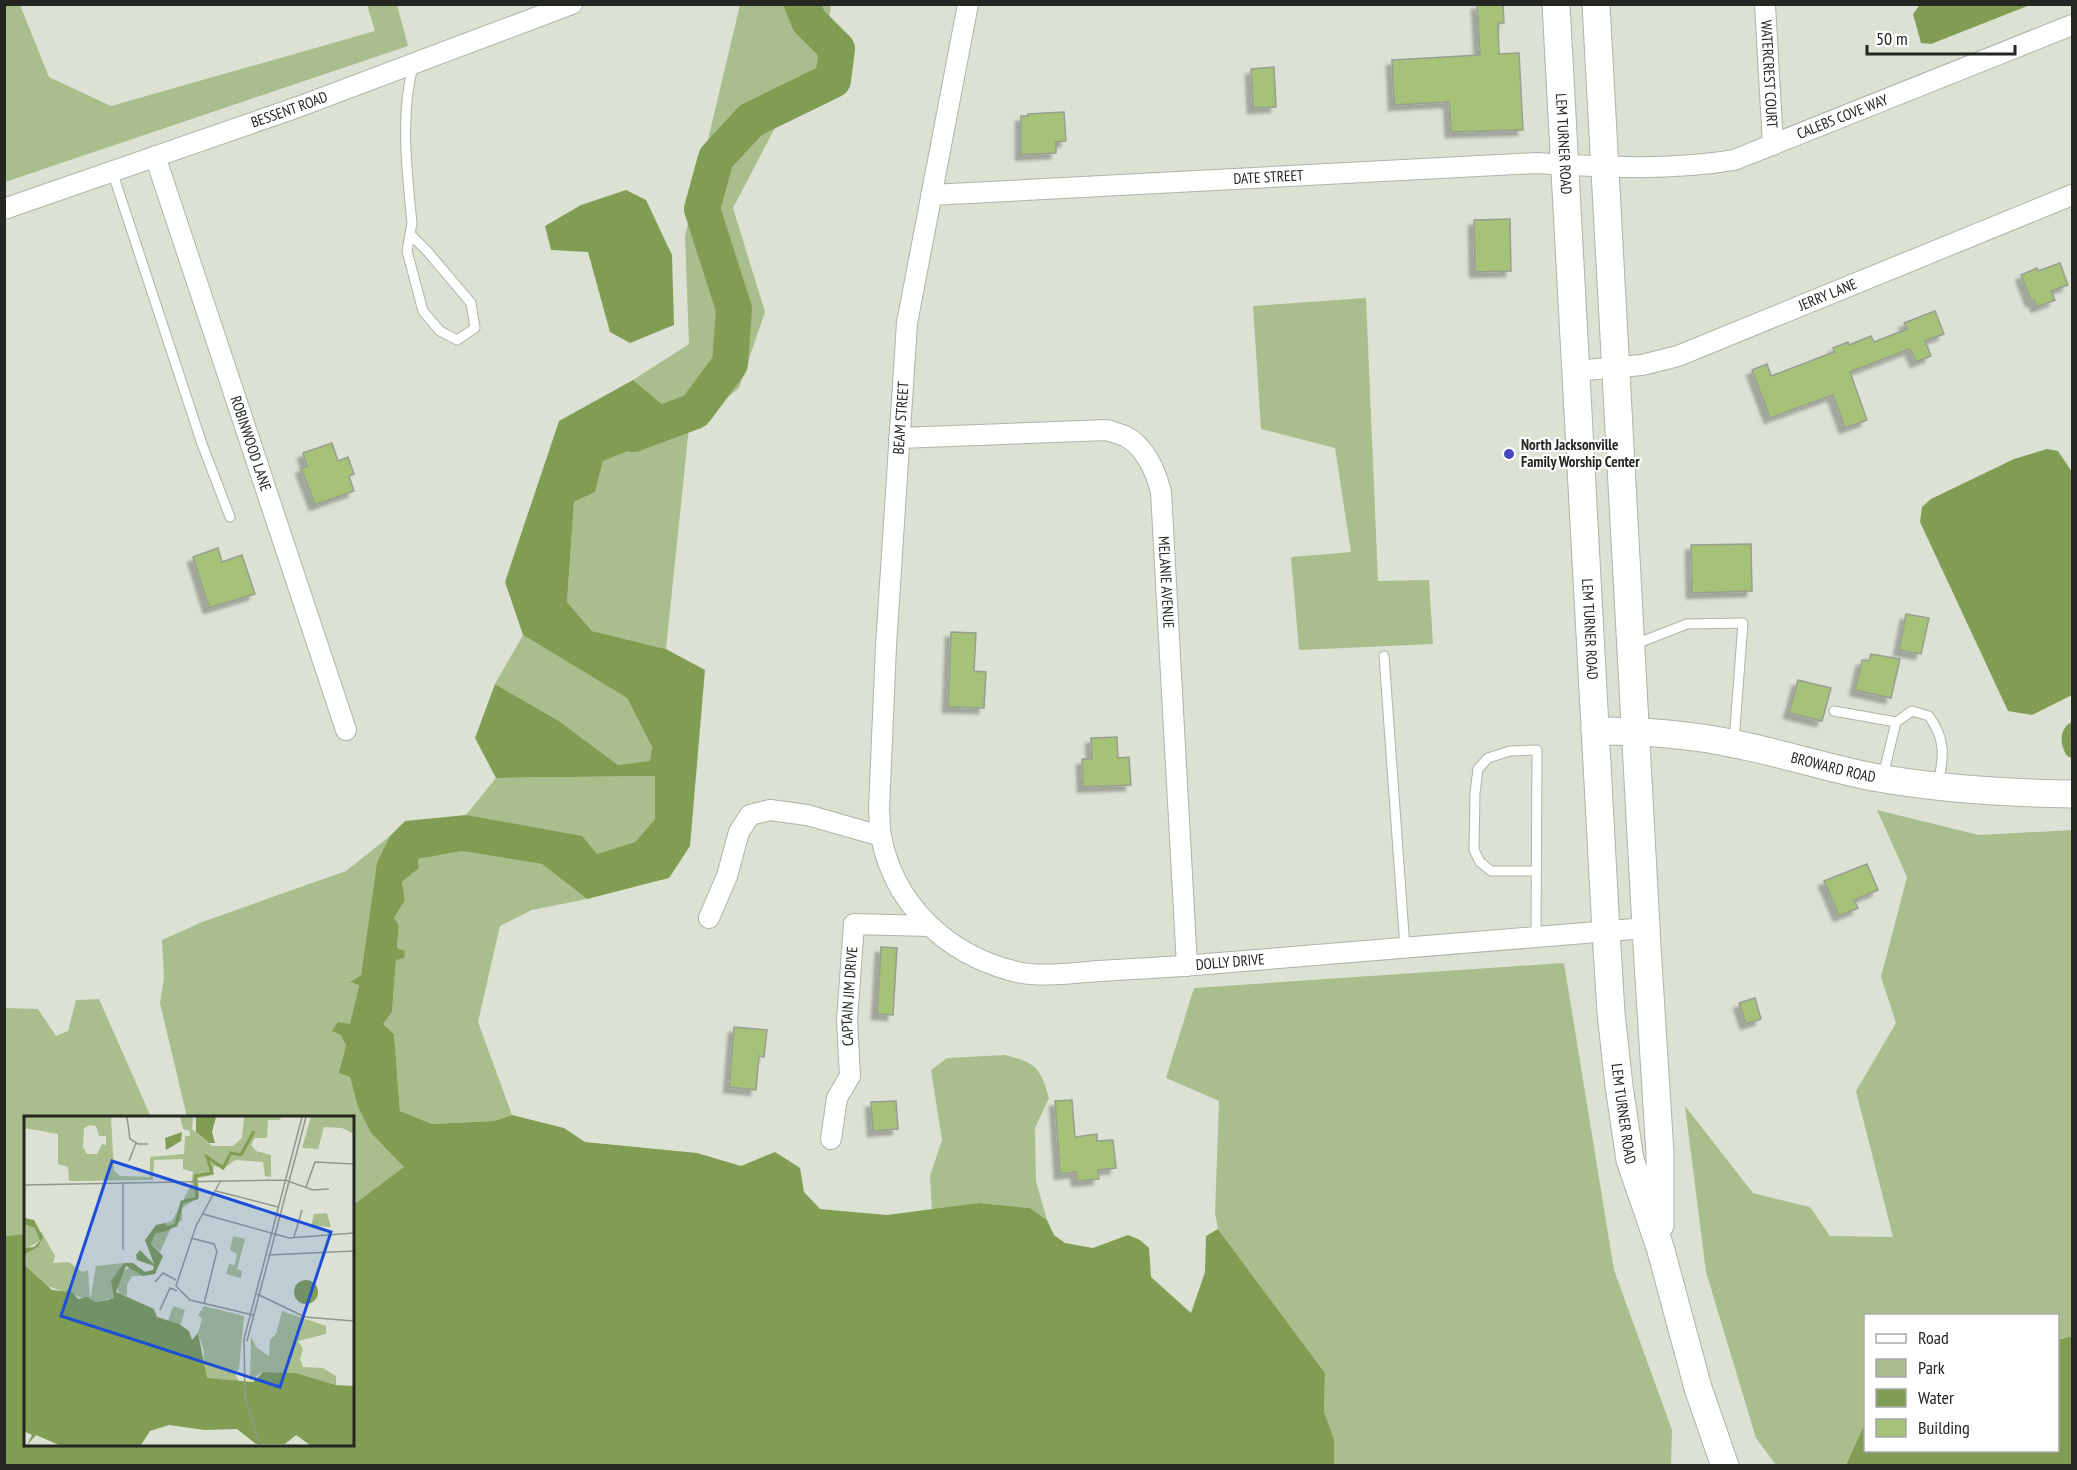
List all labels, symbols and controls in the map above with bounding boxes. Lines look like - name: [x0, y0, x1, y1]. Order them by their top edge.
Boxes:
- scale bar: [1867, 18, 2016, 56]
- street label: WATERCREST COURT: [1757, 19, 1782, 129]
- text: 50 m: [1876, 27, 1908, 50]
- street label: BESSENT ROAD: [248, 87, 330, 132]
- street label: CALEBS COVE WAY: [1794, 89, 1891, 143]
- street label: LEM TURNER ROAD: [1552, 93, 1576, 195]
- street label: DATE STREET: [1233, 165, 1304, 188]
- street label: JERRY LANE: [1794, 274, 1859, 315]
- street label: BEAM STREET: [888, 380, 913, 455]
- street label: ROBINWOOD LANE: [226, 393, 276, 493]
- place label: North Jacksonville Family Worship Center: [1521, 435, 1640, 471]
- marker: North Jacksonville Family Worship Center: [1502, 447, 1516, 461]
- street label: MELANIE AVENUE: [1154, 536, 1178, 629]
- street label: LEM TURNER ROAD: [1578, 578, 1602, 680]
- street label: BROWARD ROAD: [1789, 748, 1878, 786]
- street label: CAPTAIN JIM DRIVE: [837, 946, 861, 1046]
- street label: DOLLY DRIVE: [1195, 949, 1265, 974]
- street label: LEM TURNER ROAD: [1608, 1062, 1641, 1167]
- inset map: [24, 1116, 354, 1446]
- legend: [1864, 1314, 2059, 1452]
- text: Road: [1918, 1326, 1949, 1349]
- text: Park: [1918, 1356, 1945, 1379]
- text: Water: [1918, 1386, 1954, 1409]
- text: Building: [1918, 1416, 1970, 1439]

